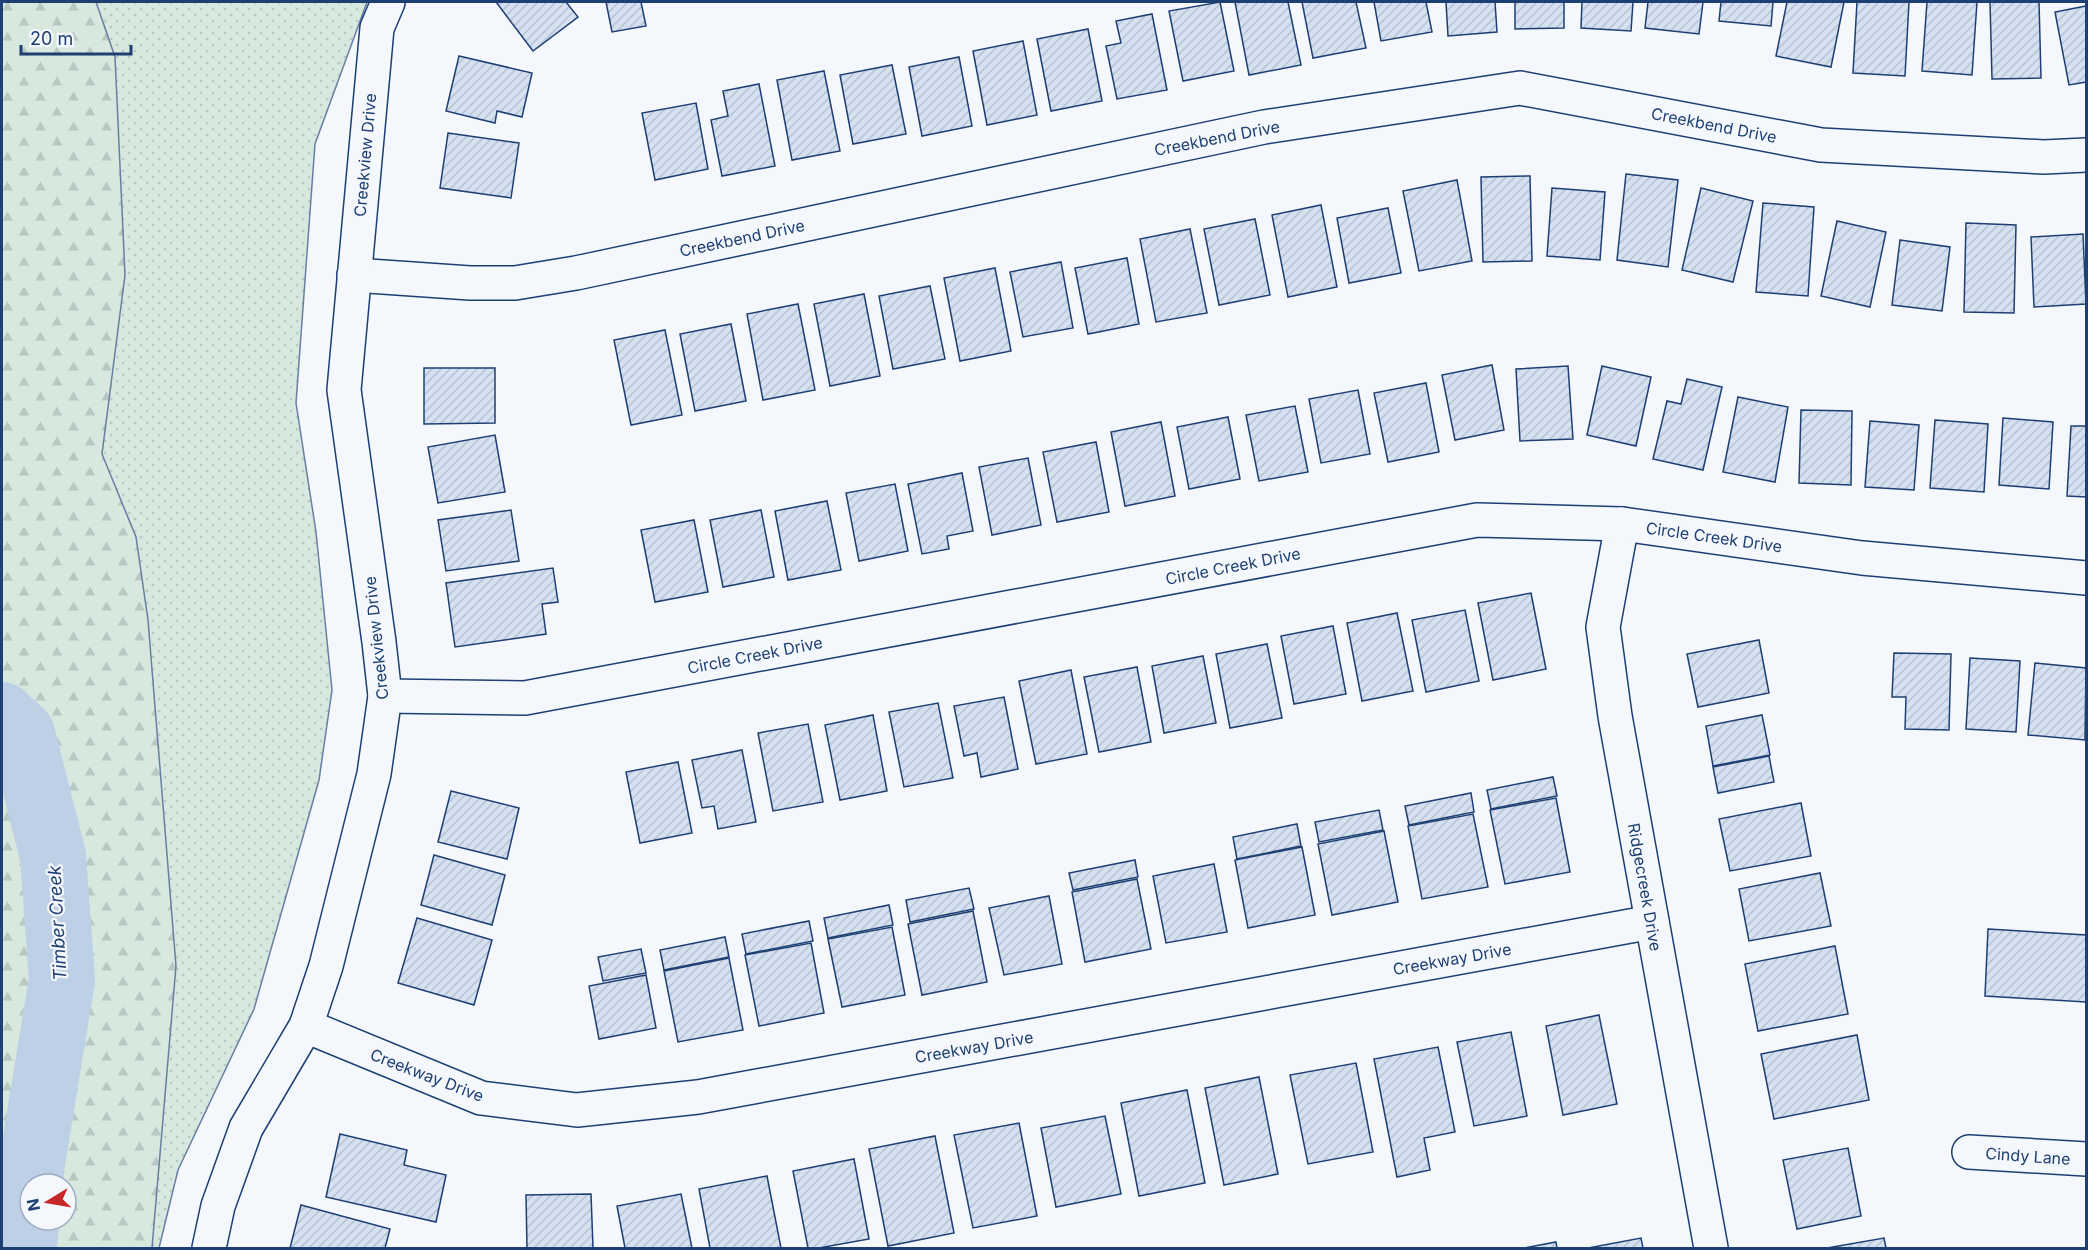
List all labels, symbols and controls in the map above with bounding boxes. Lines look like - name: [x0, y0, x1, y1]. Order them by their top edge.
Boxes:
- scale bar: [21, 18, 130, 56]
- text: 20 m: [30, 28, 73, 49]
- street label: Creekview Drive: [350, 92, 380, 218]
- street label: Creekbend Drive: [1650, 103, 1778, 147]
- street label: Creekbend Drive: [1153, 116, 1281, 160]
- street label: Creekbend Drive: [678, 215, 806, 261]
- street label: Circle Creek Drive: [1645, 518, 1783, 556]
- street label: Circle Creek Drive: [1164, 543, 1302, 589]
- street label: Creekview Drive: [360, 575, 392, 701]
- street label: Circle Creek Drive: [686, 632, 824, 678]
- street label: Ridgecreek Drive: [1624, 821, 1666, 953]
- water label: Timber Creek: [43, 864, 71, 981]
- street label: Creekway Drive: [1391, 939, 1513, 979]
- street label: Creekway Drive: [913, 1027, 1035, 1067]
- street label: Creekway Drive: [367, 1044, 487, 1106]
- street label: Cindy Lane: [1985, 1143, 2071, 1169]
- north arrow: [18, 1172, 78, 1232]
- text: N: [22, 1197, 44, 1213]

